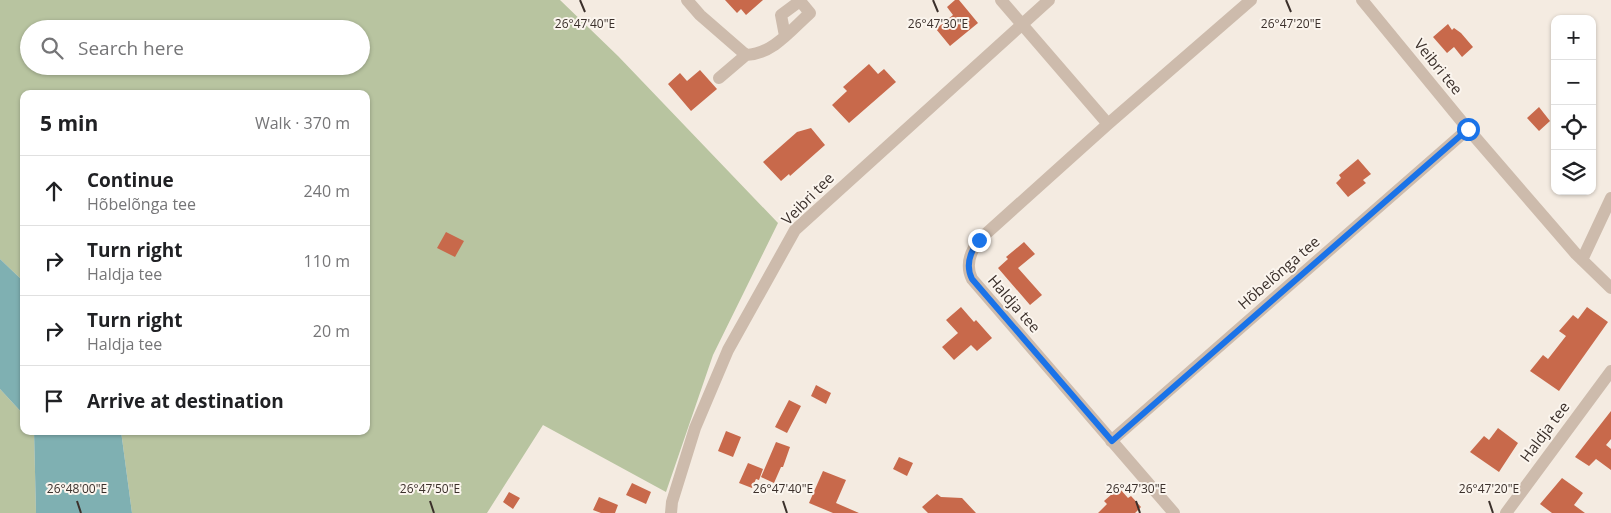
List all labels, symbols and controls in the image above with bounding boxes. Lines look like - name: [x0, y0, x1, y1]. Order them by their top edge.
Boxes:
- text: 26°47'40"E: [555, 15, 615, 32]
- text: 26°47'30"E: [908, 15, 968, 32]
- text: 26°47'20"E: [1261, 15, 1321, 32]
- map controls: [1551, 15, 1596, 195]
- button: +: [1551, 15, 1596, 60]
- search box: [20, 20, 370, 75]
- icon: search: [38, 34, 66, 62]
- street label: Veibri tee: [1410, 34, 1467, 98]
- text: Search here: [78, 35, 184, 61]
- button: −: [1551, 60, 1596, 105]
- button: locate: [1551, 105, 1596, 150]
- text: 5 min: [40, 109, 98, 137]
- text: Walk · 370 m: [255, 112, 350, 134]
- route start: [1457, 118, 1480, 141]
- button: layers: [1551, 150, 1596, 195]
- text: Continue: [87, 167, 174, 193]
- street label: Veibri tee: [777, 168, 838, 229]
- icon: ahead: [40, 177, 68, 205]
- text: 240 m: [304, 180, 350, 202]
- text: Hõbelõnga tee: [87, 193, 196, 215]
- route end: [968, 229, 991, 252]
- street label: Hõbelõnga tee: [1233, 231, 1323, 313]
- text: Turn right: [87, 237, 182, 263]
- icon: right: [40, 247, 68, 275]
- text: 110 m: [304, 250, 350, 272]
- text: Haldja tee: [87, 263, 162, 285]
- street label: Haldja tee: [984, 270, 1045, 337]
- text: Turn right: [87, 307, 182, 333]
- icon: right: [40, 317, 68, 345]
- text: 20 m: [313, 320, 350, 342]
- text: Haldja tee: [87, 333, 162, 355]
- icon: arrive: [40, 387, 68, 415]
- text: Arrive at destination: [87, 388, 284, 414]
- street label: Haldja tee: [1515, 397, 1573, 466]
- text: 26°48'00"E: [47, 480, 107, 497]
- text: 26°47'50"E: [400, 480, 460, 497]
- text: 26°47'40"E: [753, 480, 813, 497]
- text: 26°47'30"E: [1106, 480, 1166, 497]
- text: 26°47'20"E: [1459, 480, 1519, 497]

